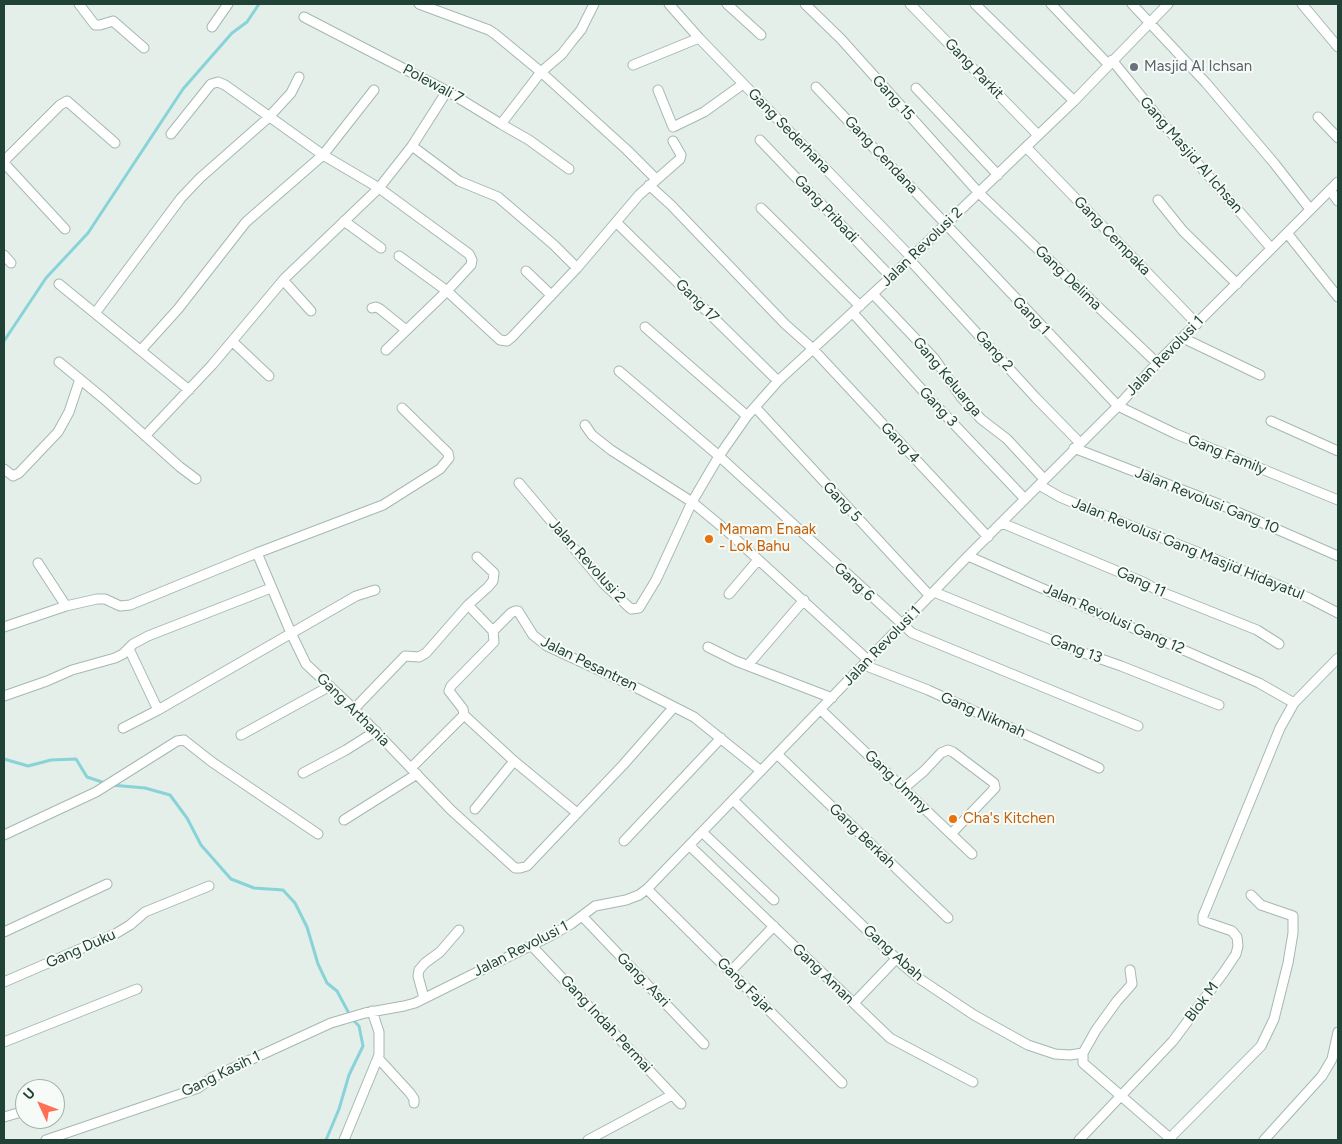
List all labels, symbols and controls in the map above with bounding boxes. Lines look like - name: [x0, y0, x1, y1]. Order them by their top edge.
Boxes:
- street label: Gang Parkit: [941, 35, 1007, 103]
- place label: Masjid Al Ichsan: [1144, 58, 1252, 76]
- street label: Polewali 7: [400, 60, 466, 108]
- marker: Masjid Al Ichsan: [1128, 61, 1140, 73]
- street label: Gang 15: [868, 72, 918, 124]
- street label: Gang Sederhana: [744, 85, 834, 177]
- street label: Gang Masjid Al Ichsan: [1136, 93, 1246, 217]
- street label: Gang Cendana: [840, 112, 922, 198]
- street label: Gang Pribadi: [790, 171, 862, 247]
- street label: Gang Cempaka: [1070, 193, 1154, 279]
- street label: Jalan Revolusi 2: [878, 204, 966, 290]
- street label: Gang Delima: [1031, 242, 1105, 314]
- street label: Gang 17: [671, 275, 723, 327]
- street label: Gang 1: [1009, 293, 1053, 339]
- street label: Jalan Revolusi 1: [1122, 312, 1208, 400]
- street label: Gang 2: [971, 327, 1017, 375]
- street label: Gang Keluarga: [909, 334, 985, 420]
- street label: Gang 3: [915, 383, 961, 431]
- street label: Gang 4: [877, 419, 923, 467]
- street label: Gang Family: [1185, 431, 1269, 479]
- street label: Jalan Revolusi Gang 10: [1132, 464, 1282, 538]
- street label: Gang 5: [819, 478, 865, 526]
- street label: Jalan Revolusi Gang Masjid Hidayatul: [1069, 494, 1307, 604]
- street label: Jalan Revolusi 2: [545, 515, 629, 607]
- place label: Mamam Enaak - Lok Bahu: [719, 521, 816, 556]
- marker: Mamam Enaak - Lok Bahu: [703, 533, 715, 545]
- street label: Gang 6: [830, 559, 878, 605]
- street label: Gang 11: [1113, 563, 1169, 601]
- street label: Jalan Revolusi Gang 12: [1041, 580, 1187, 658]
- street label: Jalan Revolusi 1: [839, 602, 925, 690]
- street label: Gang 13: [1047, 631, 1105, 667]
- street label: Jalan Pesantren: [538, 633, 640, 695]
- street label: Gang Arthania: [313, 670, 393, 750]
- street label: Gang Nikmah: [938, 688, 1028, 742]
- street label: Gang Ummy: [861, 746, 933, 818]
- street label: Gang Berkah: [825, 800, 899, 872]
- place label: Cha's Kitchen: [963, 810, 1055, 828]
- marker: Cha's Kitchen: [947, 813, 959, 825]
- street label: Jalan Revolusi 1: [471, 917, 571, 981]
- street label: Gang Abah: [859, 921, 927, 985]
- street label: Gang Duku: [43, 926, 119, 972]
- street label: Gang Aman: [788, 940, 858, 1008]
- street label: Gang. Asri: [613, 949, 673, 1011]
- street label: Gang Fajar: [713, 954, 777, 1018]
- street label: Gang Indah Permai: [556, 972, 656, 1076]
- street label: Blok M: [1181, 979, 1223, 1025]
- street label: Gang Kasih 1: [179, 1047, 263, 1101]
- north arrow: [15, 1079, 65, 1129]
- text: U: [20, 1085, 39, 1104]

